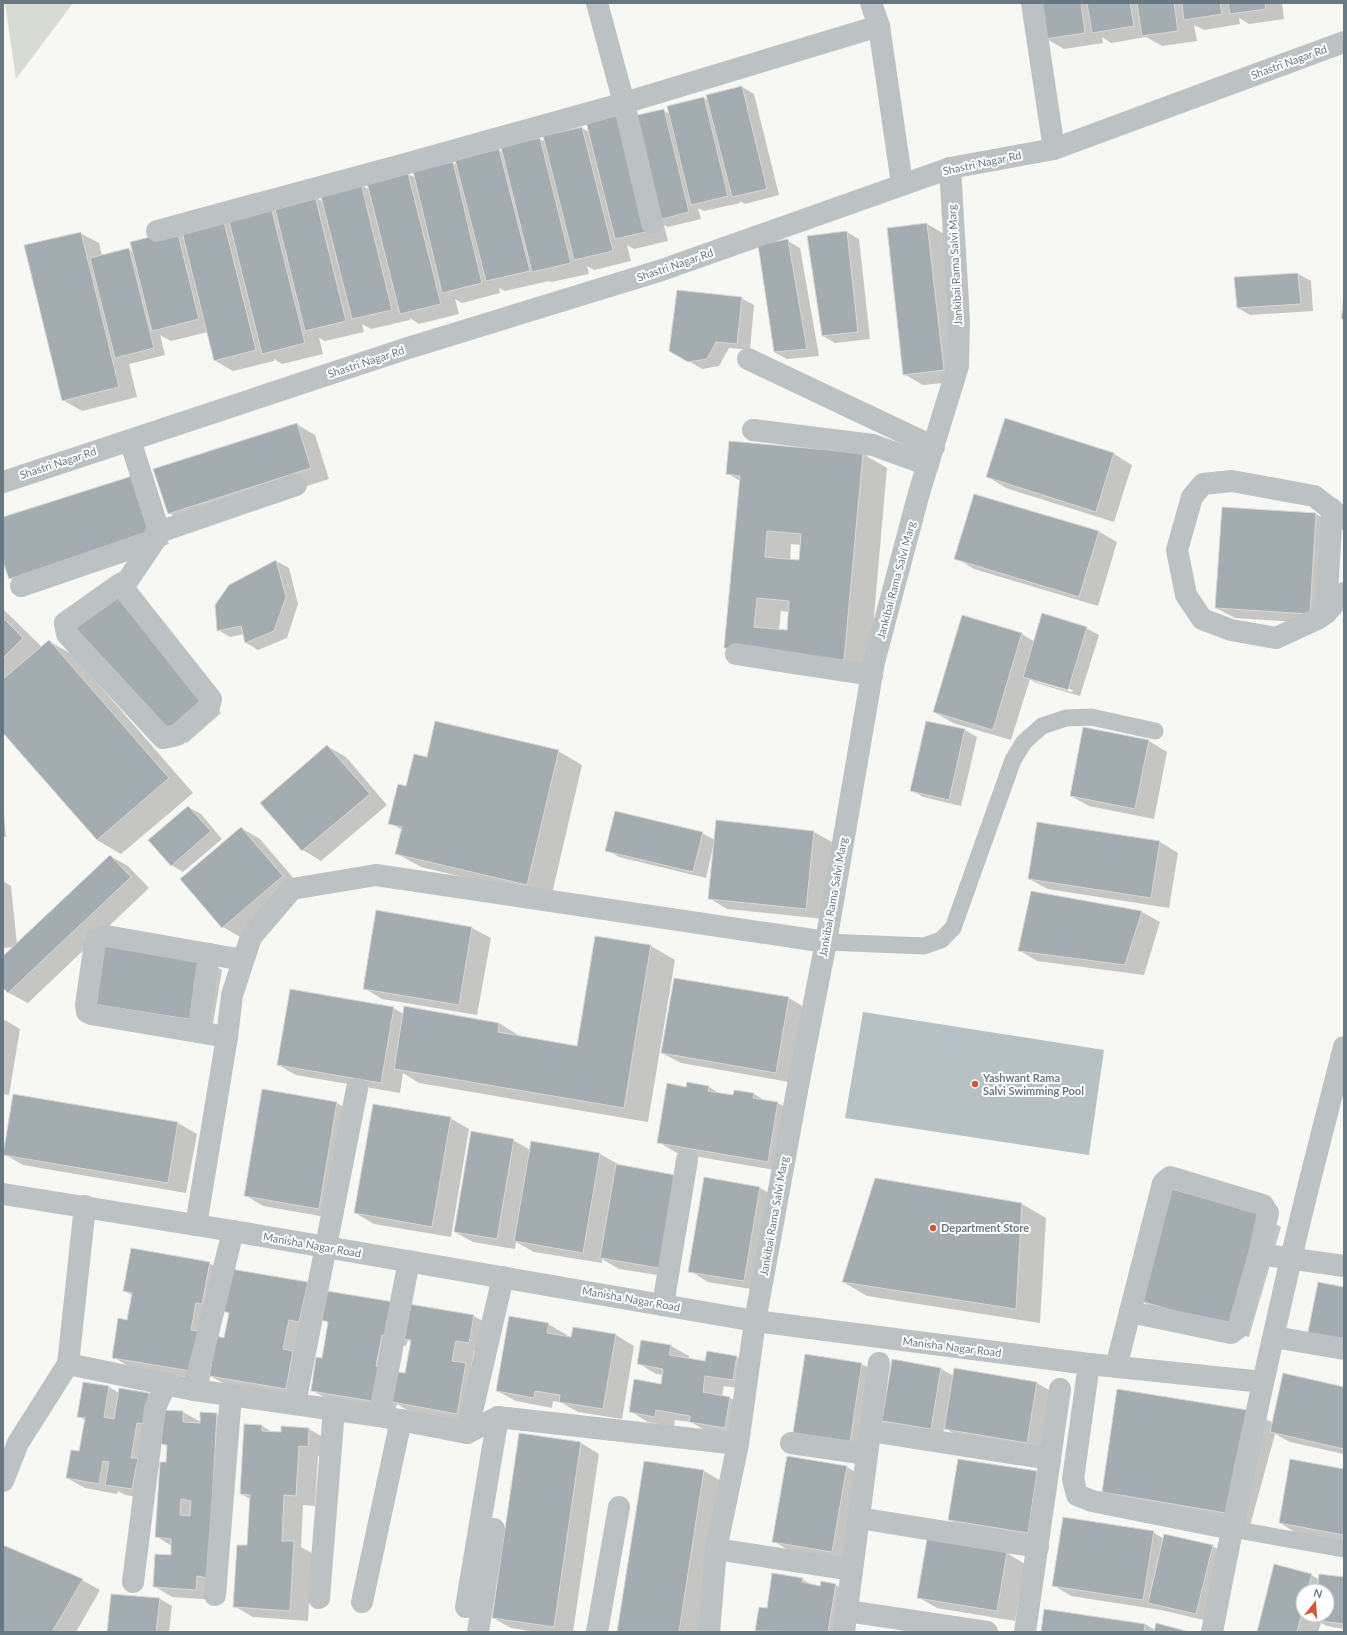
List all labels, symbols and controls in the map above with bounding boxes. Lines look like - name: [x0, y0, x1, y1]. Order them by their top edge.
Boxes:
- street label: Shastri Nagar Rd: [1249, 42, 1329, 81]
- street label: Shastri Nagar Rd: [941, 148, 1022, 177]
- street label: Jankibai Rama Salvi Marg: [945, 204, 964, 326]
- street label: Shastri Nagar Rd: [635, 245, 715, 284]
- street label: Shastri Nagar Rd: [326, 343, 406, 380]
- street label: Shastri Nagar Rd: [18, 444, 98, 481]
- street label: Jankibai Rama Salvi Marg: [874, 519, 918, 640]
- street label: Jankibai Rama Salvi Marg: [816, 836, 849, 958]
- place label: Yashwant Rama Salvi Swimming Pool: [982, 1071, 1084, 1097]
- marker: Yashwant Rama Salvi Swimming Pool: [970, 1079, 980, 1089]
- street label: Jankibai Rama Salvi Marg: [757, 1155, 790, 1277]
- place label: Department Store: [941, 1221, 1029, 1234]
- marker: Department Store: [928, 1223, 938, 1233]
- street label: Manisha Nagar Road: [262, 1229, 362, 1260]
- street label: Manisha Nagar Road: [581, 1283, 681, 1314]
- street label: Manisha Nagar Road: [902, 1334, 1002, 1359]
- north arrow: [1295, 1583, 1335, 1623]
- text: N: [1312, 1586, 1324, 1600]

